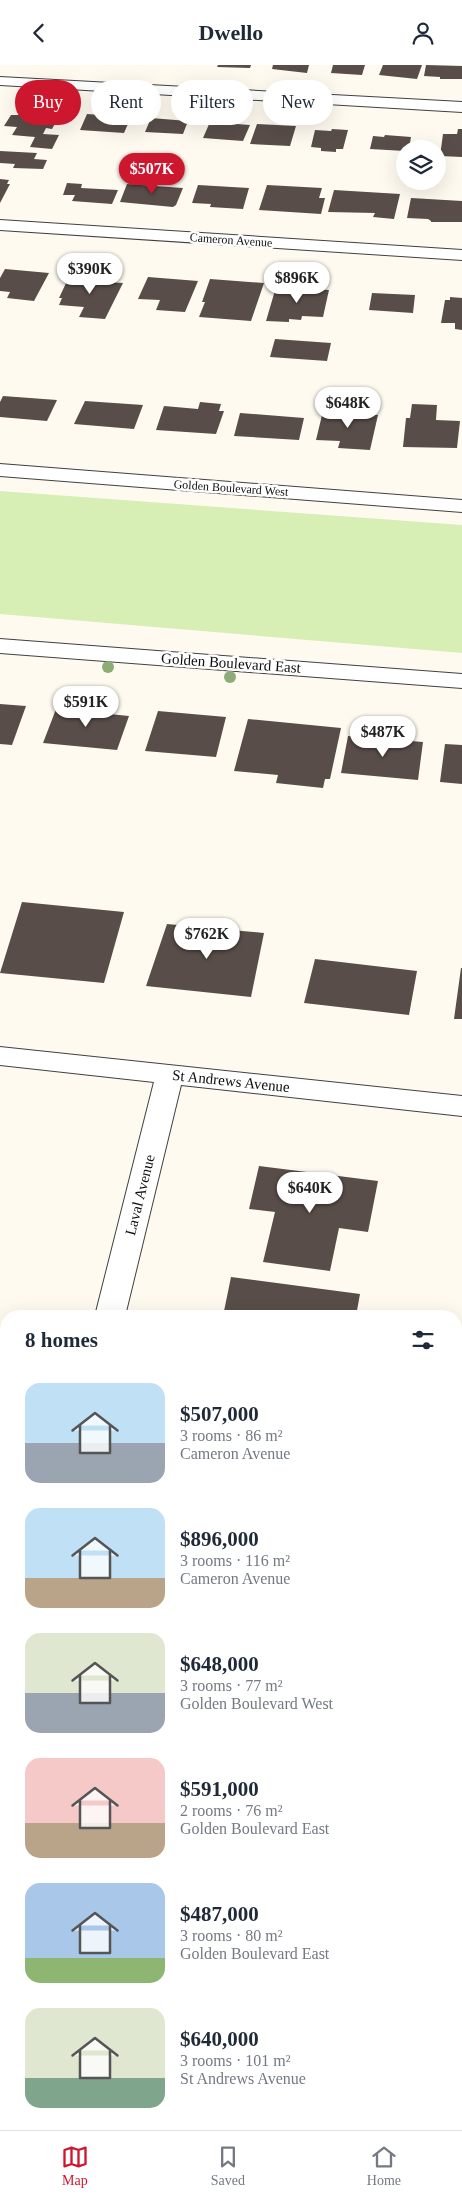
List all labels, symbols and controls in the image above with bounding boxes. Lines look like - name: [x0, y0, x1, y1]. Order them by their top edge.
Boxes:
- icon: back: [25, 19, 53, 47]
- icon: person: [409, 19, 437, 47]
- text: Dwello: [199, 20, 263, 45]
- chip: Buy: [15, 80, 81, 125]
- chip: Rent: [91, 80, 161, 125]
- chip: Filters: [171, 80, 253, 125]
- chip: New: [263, 80, 333, 125]
- map controls: [396, 140, 446, 190]
- button: layers: [396, 140, 446, 190]
- pin: $507K: [117, 153, 187, 195]
- text: $507K: [130, 160, 174, 177]
- street label: Cameron Avenue: [189, 230, 273, 250]
- pin: $390K: [55, 253, 125, 295]
- text: $390K: [68, 260, 112, 277]
- pin: $896K: [262, 261, 332, 304]
- text: $896K: [275, 269, 319, 286]
- pin: $648K: [313, 387, 383, 429]
- text: $648K: [326, 394, 370, 411]
- street label: Golden Boulevard West: [173, 477, 289, 499]
- street label: Golden Boulevard East: [161, 650, 302, 676]
- pin: $591K: [51, 685, 121, 728]
- text: $591K: [64, 693, 108, 710]
- pin: $487K: [348, 715, 418, 758]
- text: $487K: [361, 723, 405, 740]
- pin: $762K: [172, 917, 242, 960]
- text: $762K: [185, 925, 229, 942]
- street label: St Andrews Avenue: [171, 1067, 291, 1095]
- street label: Laval Avenue: [122, 1153, 158, 1237]
- pin: $640K: [275, 1171, 345, 1214]
- text: $640K: [288, 1179, 332, 1196]
- icon: filters: [409, 1326, 437, 1354]
- text: 8 homes: [25, 1328, 98, 1352]
- text: $507,000: [180, 1402, 259, 1426]
- icon: home: [65, 1403, 125, 1463]
- text: 3 rooms · 86 m²: [180, 1427, 283, 1444]
- text: Cameron Avenue: [180, 1445, 290, 1462]
- text: $896,000: [180, 1527, 259, 1551]
- icon: home: [65, 1528, 125, 1588]
- text: 3 rooms · 116 m²: [180, 1552, 290, 1569]
- text: Cameron Avenue: [180, 1570, 290, 1587]
- text: $648,000: [180, 1652, 259, 1676]
- icon: home: [65, 1653, 125, 1713]
- text: 3 rooms · 77 m²: [180, 1677, 283, 1694]
- text: Golden Boulevard West: [180, 1695, 333, 1712]
- text: $591,000: [180, 1777, 259, 1801]
- icon: home: [65, 1778, 125, 1838]
- text: 2 rooms · 76 m²: [180, 1802, 283, 1819]
- text: Golden Boulevard East: [180, 1820, 329, 1837]
- text: $487,000: [180, 1902, 259, 1926]
- icon: home: [65, 1903, 125, 1963]
- text: 3 rooms · 80 m²: [180, 1927, 283, 1944]
- text: Golden Boulevard East: [180, 1945, 329, 1962]
- text: $640,000: [180, 2027, 259, 2051]
- icon: home: [65, 2028, 125, 2088]
- text: 3 rooms · 101 m²: [180, 2052, 291, 2069]
- text: St Andrews Avenue: [180, 2070, 306, 2087]
- tab: Map: [61, 2143, 89, 2189]
- tab: Saved: [211, 2143, 245, 2189]
- tab: Home: [367, 2143, 401, 2189]

